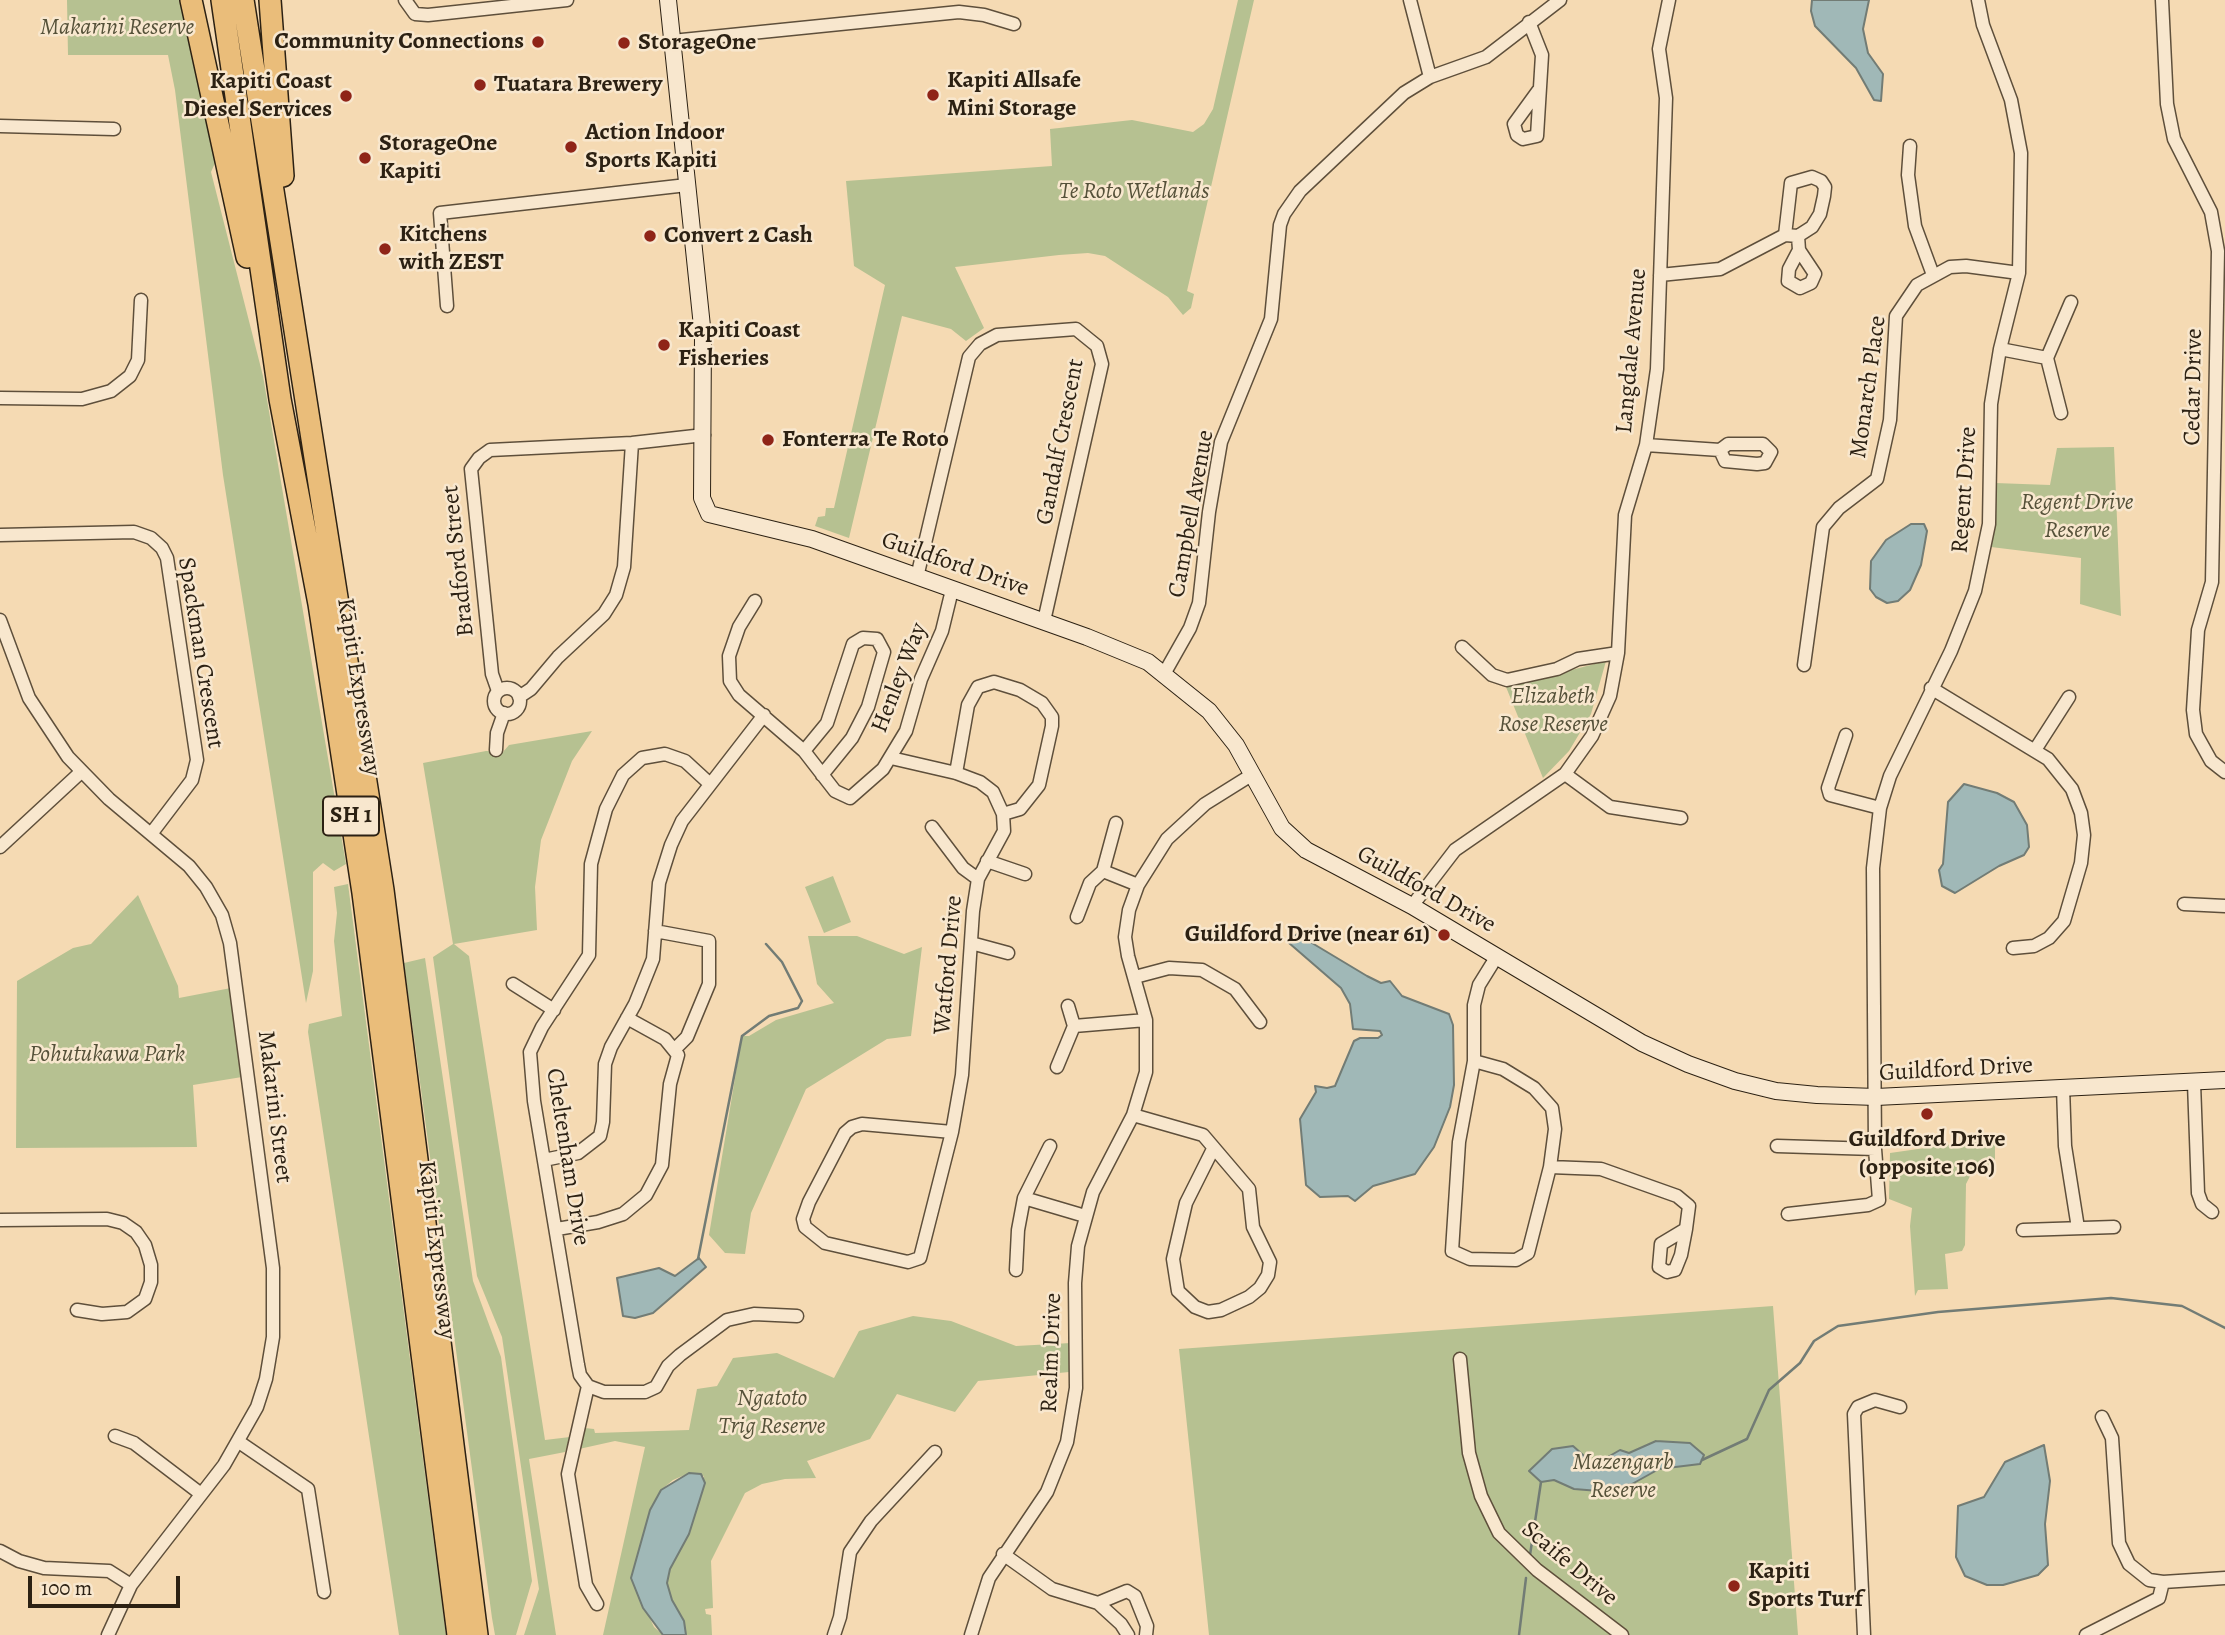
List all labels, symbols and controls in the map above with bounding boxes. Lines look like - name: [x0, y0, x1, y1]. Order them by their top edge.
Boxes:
- park label: Makarini Reserve: [40, 14, 194, 42]
- place label: Community Connections: [274, 28, 524, 56]
- place label: StorageOne: [638, 29, 756, 57]
- marker: Community Connections: [530, 34, 546, 50]
- marker: StorageOne: [616, 35, 632, 51]
- place label: Kapiti Allsafe Mini Storage: [947, 67, 1081, 123]
- place label: Kapiti Coast Diesel Services: [183, 68, 332, 124]
- place label: Tuatara Brewery: [494, 71, 662, 99]
- marker: Tuatara Brewery: [472, 77, 488, 93]
- marker: Kapiti Allsafe Mini Storage: [925, 87, 941, 103]
- marker: Kapiti Coast Diesel Services: [338, 88, 354, 104]
- place label: Action Indoor Sports Kapiti: [585, 119, 725, 175]
- place label: StorageOne Kapiti: [379, 130, 497, 186]
- marker: Action Indoor Sports Kapiti: [563, 139, 579, 155]
- marker: StorageOne Kapiti: [357, 150, 373, 166]
- park label: Te Roto Wetlands: [1059, 178, 1209, 206]
- place label: Kitchens with ZEST: [399, 221, 504, 277]
- place label: Convert 2 Cash: [664, 222, 813, 250]
- marker: Convert 2 Cash: [642, 228, 658, 244]
- marker: Kitchens with ZEST: [377, 241, 393, 257]
- street label: Langdale Avenue: [1610, 267, 1654, 435]
- street label: Monarch Place: [1845, 314, 1893, 460]
- place label: Kapiti Coast Fisheries: [678, 317, 800, 373]
- street label: Cedar Drive: [2179, 328, 2209, 446]
- marker: Kapiti Coast Fisheries: [656, 337, 672, 353]
- street label: Gandalf Crescent: [1031, 357, 1091, 527]
- place label: Fonterra Te Roto: [782, 426, 949, 454]
- street label: Regent Drive: [1946, 426, 1984, 554]
- street label: Campbell Avenue: [1163, 428, 1221, 600]
- marker: Fonterra Te Roto: [760, 432, 776, 448]
- street label: Bradford Street: [437, 484, 481, 638]
- park label: Regent Drive Reserve: [2021, 489, 2133, 545]
- street label: Guildford Drive: [878, 526, 1032, 604]
- street label: Spackman Crescent: [171, 555, 229, 751]
- street label: Kāpiti Expressway: [330, 596, 386, 778]
- street label: Henley Way: [866, 619, 934, 737]
- park label: Elizabeth Rose Reserve: [1498, 683, 1608, 739]
- road number: SH 1: [323, 796, 379, 836]
- street label: Guildford Drive: [1352, 840, 1500, 940]
- street label: Watford Drive: [929, 894, 969, 1036]
- place label: Guildford Drive (near 61): [1185, 921, 1430, 949]
- marker: Guildford Drive (near 61): [1436, 927, 1452, 943]
- street label: Makarini Street: [250, 1029, 298, 1185]
- park label: Pohutukawa Park: [29, 1041, 185, 1069]
- street label: Guildford Drive: [1878, 1052, 2034, 1088]
- street label: Cheltenham Drive: [539, 1066, 595, 1248]
- marker: Guildford Drive (opposite 106): [1919, 1106, 1935, 1122]
- place label: Guildford Drive (opposite 106): [1848, 1126, 2006, 1182]
- street label: Kāpiti Expressway: [411, 1159, 461, 1341]
- street label: Realm Drive: [1036, 1292, 1068, 1414]
- park label: Ngatoto Trig Reserve: [719, 1385, 825, 1441]
- park label: Mazengarb Reserve: [1572, 1449, 1674, 1505]
- street label: Scaife Drive: [1515, 1515, 1623, 1613]
- place label: Kapiti Sports Turf: [1748, 1558, 1863, 1614]
- scale bar: [32, 1562, 184, 1606]
- text: 100 m: [41, 1574, 92, 1602]
- marker: Kapiti Sports Turf: [1726, 1578, 1742, 1594]

